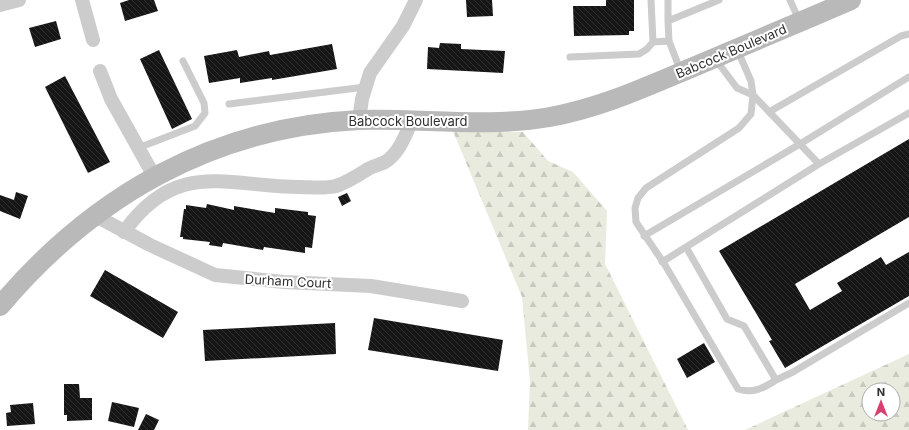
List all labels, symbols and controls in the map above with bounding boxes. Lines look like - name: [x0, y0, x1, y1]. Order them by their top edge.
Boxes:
- street label: Babcock Boulevard: [673, 20, 789, 82]
- street label: Babcock Boulevard: [349, 113, 467, 129]
- street label: Durham Court: [244, 271, 332, 291]
- north arrow: [861, 382, 901, 422]
- text: N: [877, 385, 885, 399]

